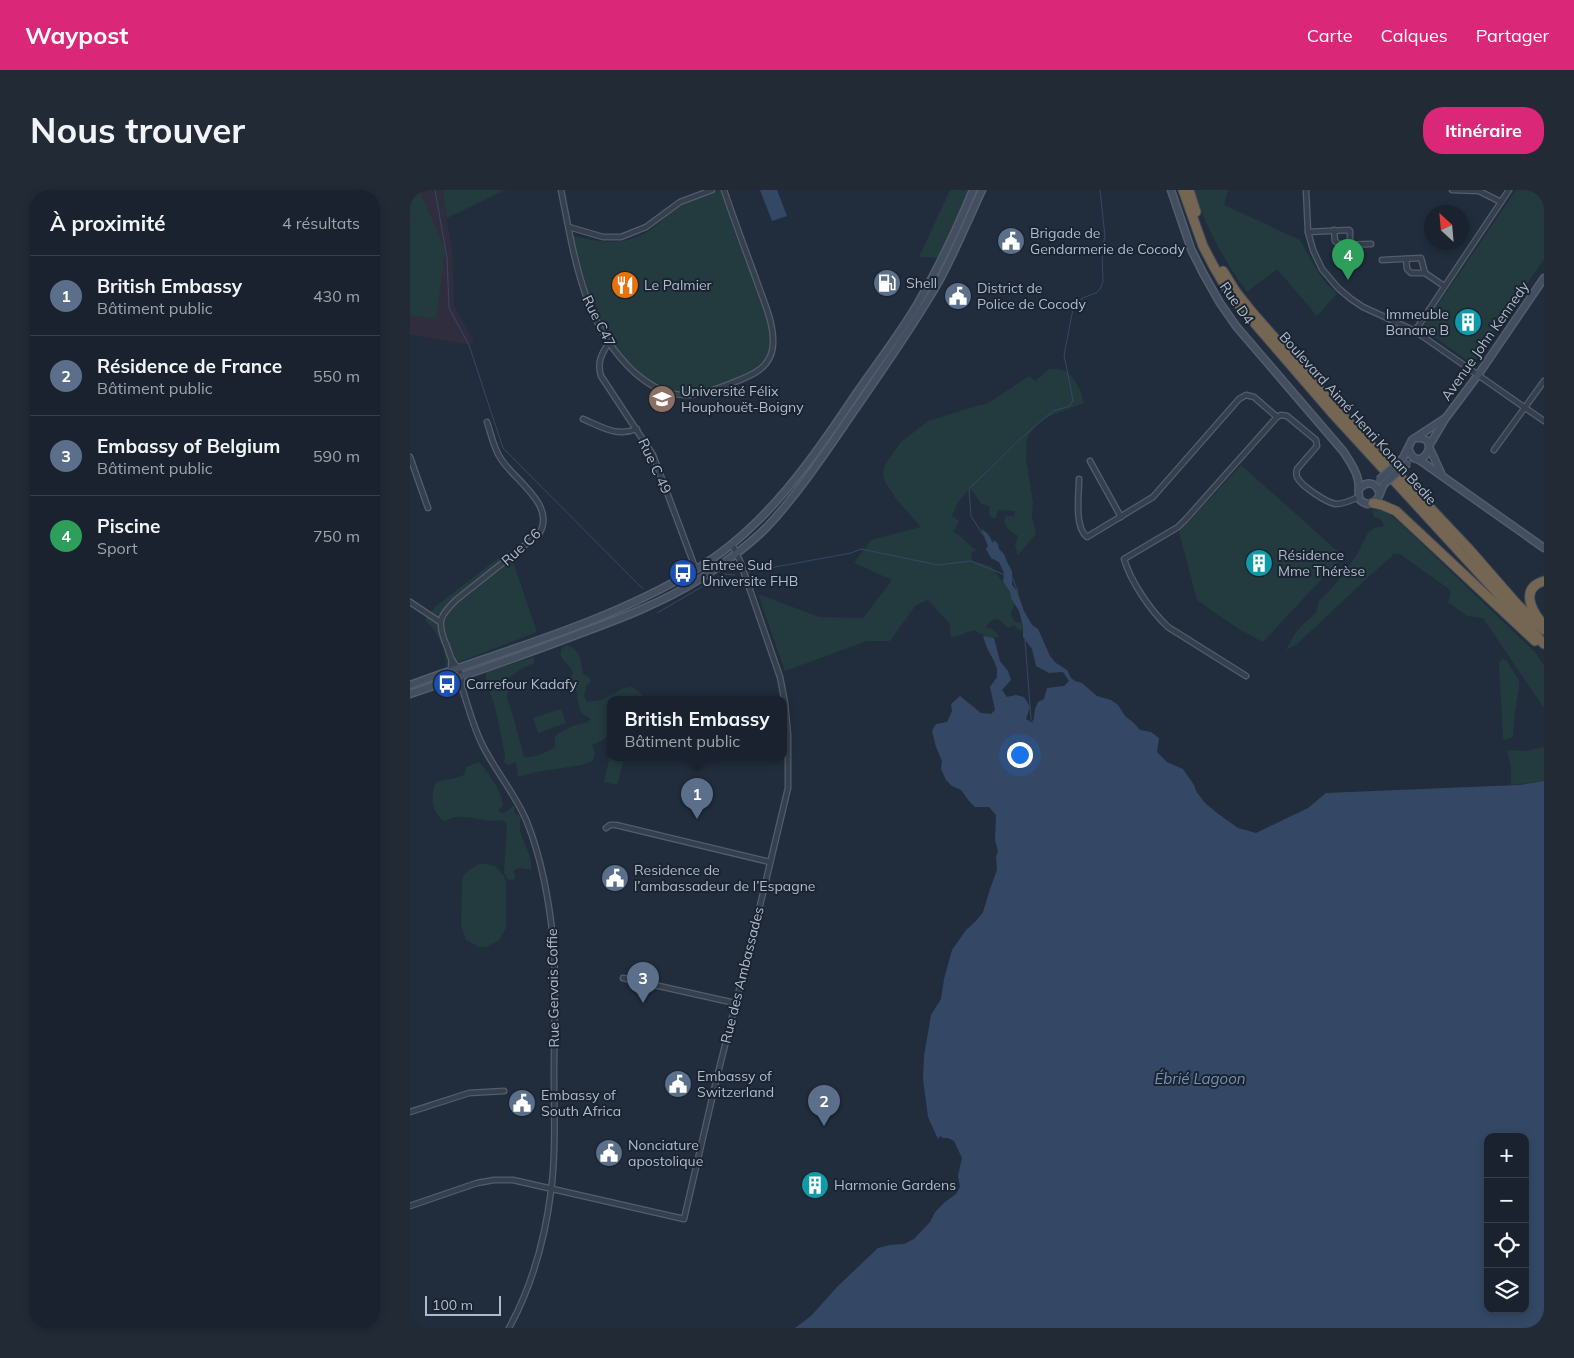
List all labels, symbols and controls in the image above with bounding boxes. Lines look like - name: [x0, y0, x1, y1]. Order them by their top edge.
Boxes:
- text: Waypost: [25, 20, 128, 50]
- text: Carte: [1307, 24, 1353, 47]
- text: Calques: [1381, 24, 1448, 47]
- text: Partager: [1476, 24, 1549, 47]
- button: Itinéraire: [1423, 107, 1544, 154]
- text: Nous trouver: [30, 108, 245, 152]
- north arrow: [1424, 205, 1469, 250]
- text: À proximité: [50, 210, 166, 236]
- text: 4 résultats: [282, 213, 360, 233]
- place label: Brigade de Gendarmerie de Cocody: [1030, 224, 1185, 258]
- public building icon: Brigade de Gendarmerie de Cocody: [996, 226, 1026, 256]
- pin: 4: [1332, 239, 1364, 280]
- fuel station icon: Shell: [872, 268, 902, 298]
- restaurant icon: Le Palmier: [610, 270, 640, 300]
- text: British Embassy: [97, 274, 242, 298]
- place label: Shell: [906, 274, 937, 292]
- place label: Le Palmier: [644, 276, 713, 294]
- street label: Rue D4: [1216, 278, 1258, 328]
- street label: Avenue John Kennedy: [1437, 278, 1533, 404]
- place label: District de Police de Cocody: [977, 279, 1086, 313]
- public building icon: District de Police de Cocody: [943, 281, 973, 311]
- text: 1: [61, 286, 71, 306]
- text: 430 m: [313, 286, 360, 306]
- street label: Rue C47: [578, 292, 620, 350]
- text: Bâtiment public: [97, 298, 213, 318]
- place label: Immeuble Banane B: [1385, 305, 1449, 339]
- building icon: Immeuble Banane B: [1453, 307, 1483, 337]
- street label: Boulevard Aimé Henri Konan Bedie: [1275, 328, 1441, 508]
- text: Résidence de France: [97, 354, 282, 378]
- text: 2: [61, 366, 71, 386]
- text: 550 m: [313, 366, 360, 386]
- text: Bâtiment public: [97, 378, 213, 398]
- place label: Université Félix Houphouët-Boigny: [681, 382, 804, 416]
- school or university icon: Université Félix Houphouët-Boigny: [647, 384, 677, 414]
- text: Embassy of Belgium: [97, 434, 280, 458]
- street label: Rue C 49: [634, 435, 676, 497]
- text: 3: [61, 446, 71, 466]
- text: 590 m: [313, 446, 360, 466]
- text: Bâtiment public: [97, 458, 213, 478]
- text: Piscine: [97, 514, 161, 538]
- street label: Rue C6: [498, 525, 544, 569]
- text: 4: [61, 526, 71, 546]
- text: 750 m: [313, 526, 360, 546]
- text: Sport: [97, 538, 138, 558]
- place label: Résidence Mme Thérèse: [1278, 546, 1365, 580]
- building icon: Résidence Mme Thérèse: [1244, 548, 1274, 578]
- place label: Entree Sud Universite FHB: [702, 556, 798, 590]
- bus stop icon: Entree Sud Universite FHB: [668, 558, 698, 588]
- bus stop icon: Carrefour Kadafy: [432, 669, 462, 699]
- place label: Carrefour Kadafy: [466, 675, 577, 693]
- popup: [607, 696, 787, 761]
- text: British Embassy: [625, 707, 770, 731]
- text: Bâtiment public: [625, 731, 740, 751]
- your location: [1007, 742, 1033, 768]
- pin: 1: [681, 778, 713, 819]
- place label: Residence de l’ambassadeur de l’Espagne: [634, 861, 815, 895]
- public building icon: Residence de l’ambassadeur de l’Espagne: [600, 863, 630, 893]
- street label: Rue des Ambassades: [716, 905, 768, 1045]
- street label: Rue Gervais Coffie: [543, 928, 563, 1048]
- pin: 3: [627, 962, 659, 1003]
- place label: Embassy of Switzerland: [697, 1067, 774, 1101]
- public building icon: Embassy of Switzerland: [663, 1069, 693, 1099]
- water label: Ébrié Lagoon: [1154, 1069, 1246, 1088]
- pin: 2: [808, 1085, 840, 1126]
- place label: Embassy of South Africa: [541, 1086, 621, 1120]
- public building icon: Embassy of South Africa: [507, 1088, 537, 1118]
- map controls: [1484, 1133, 1529, 1313]
- button: +: [1484, 1133, 1529, 1178]
- place label: Nonciature apostolique: [628, 1136, 703, 1170]
- public building icon: Nonciature apostolique: [594, 1138, 624, 1168]
- building icon: Harmonie Gardens: [800, 1170, 830, 1200]
- place label: Harmonie Gardens: [834, 1176, 956, 1194]
- button: −: [1484, 1178, 1529, 1223]
- button: locate: [1484, 1223, 1529, 1268]
- button: layers: [1484, 1268, 1529, 1313]
- scale bar: [425, 1293, 501, 1316]
- text: 100 m: [432, 1296, 473, 1314]

